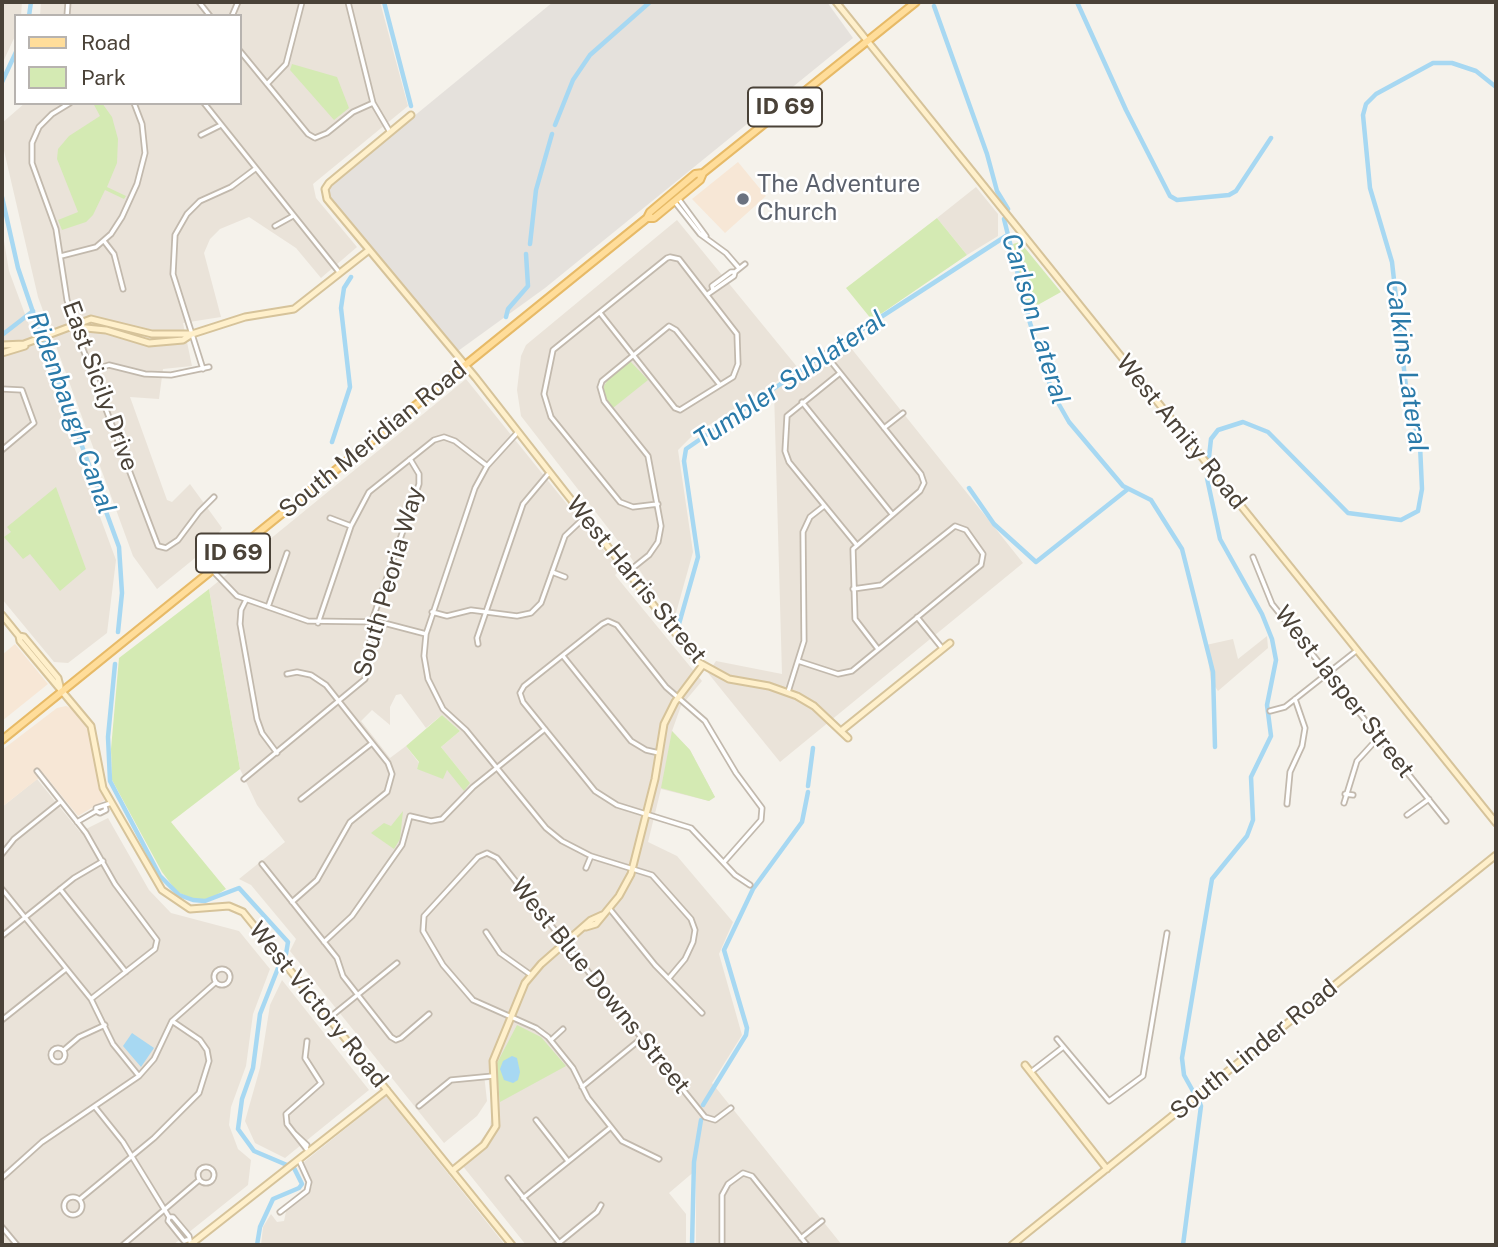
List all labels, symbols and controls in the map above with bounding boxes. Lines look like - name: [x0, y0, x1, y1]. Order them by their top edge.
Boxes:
- legend: [14, 14, 242, 105]
- text: Road: [81, 30, 131, 55]
- text: Park: [81, 65, 126, 90]
- road number: ID 69: [748, 88, 822, 127]
- place label: The Adventure Church: [757, 171, 920, 227]
- marker: The Adventure Church: [735, 191, 751, 207]
- water label: Carlson Lateral: [994, 230, 1076, 408]
- water label: Calkins Lateral: [1378, 278, 1434, 454]
- street label: East Sicily Drive: [56, 297, 144, 475]
- water label: Tumbler Sublateral: [688, 304, 892, 456]
- water label: Ridenbaugh Canal: [20, 307, 122, 519]
- street label: West Amity Road: [1110, 349, 1252, 515]
- street label: South Meridian Road: [273, 356, 473, 524]
- street label: South Peoria Way: [348, 483, 430, 681]
- street label: West Harris Street: [560, 491, 712, 669]
- road number: ID 69: [196, 534, 270, 572]
- street label: West Jasper Street: [1268, 600, 1420, 784]
- street label: West Blue Downs Street: [504, 872, 696, 1100]
- street label: West Victory Road: [242, 916, 394, 1094]
- street label: South Linder Road: [1165, 974, 1343, 1126]

